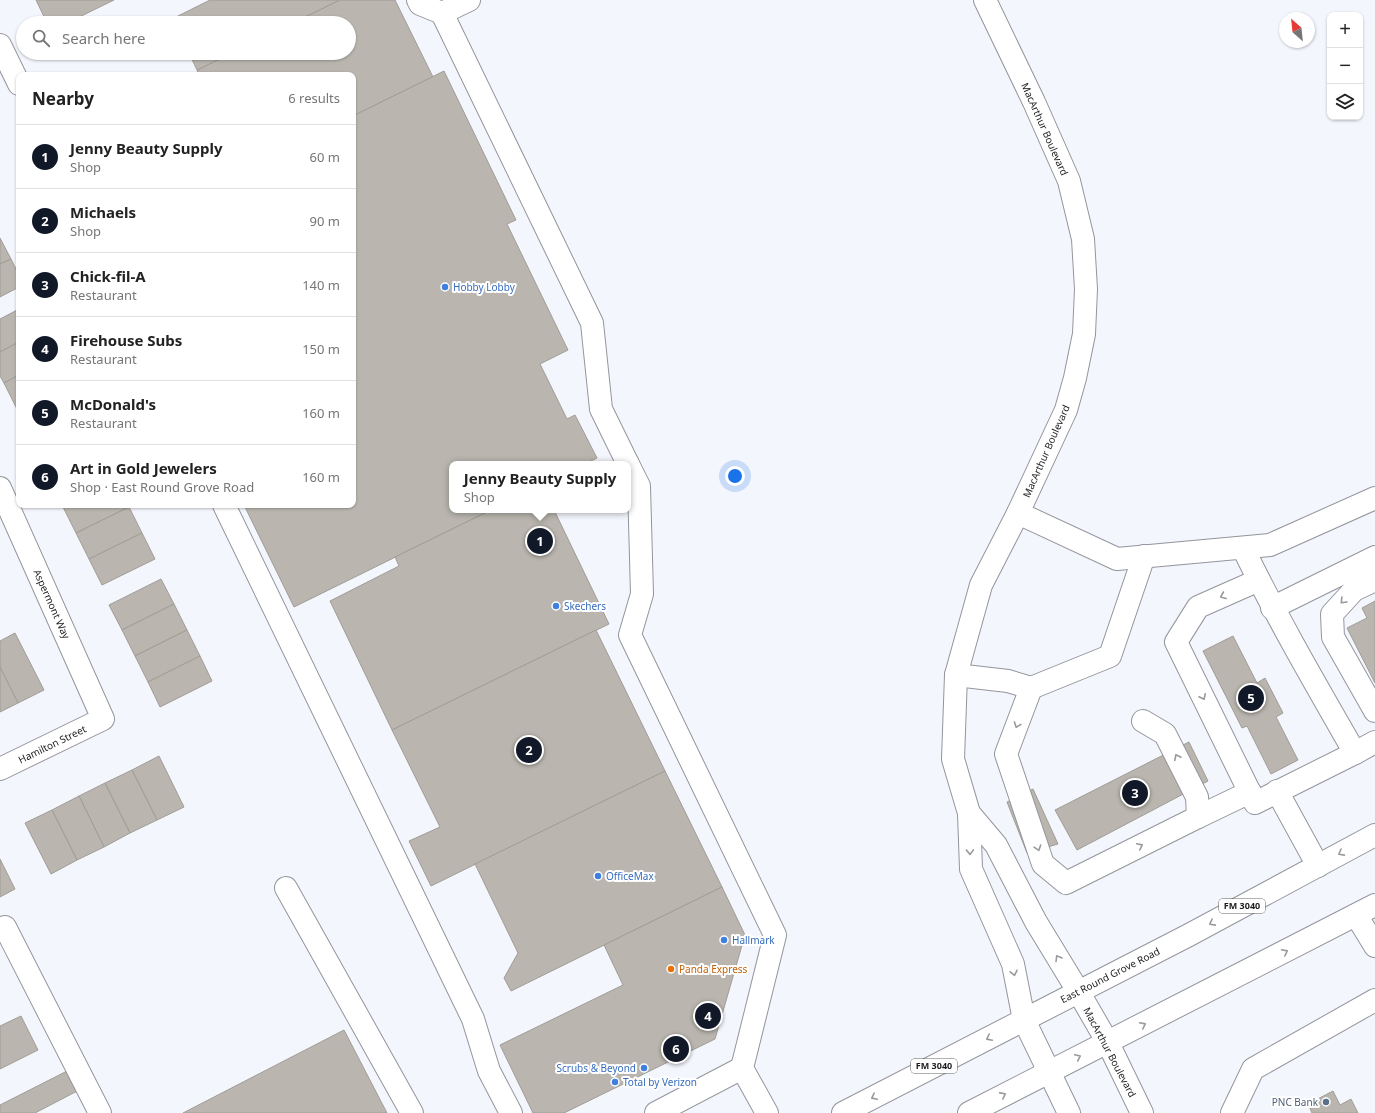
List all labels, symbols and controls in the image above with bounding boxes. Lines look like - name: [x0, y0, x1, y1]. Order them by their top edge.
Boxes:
- north arrow: [1279, 12, 1315, 48]
- map controls: [1327, 12, 1363, 120]
- button: +: [1327, 12, 1363, 48]
- search box: [16, 16, 356, 60]
- icon: search: [30, 27, 52, 49]
- text: Search here: [62, 28, 145, 48]
- button: −: [1327, 48, 1363, 84]
- street label: MacArthur Boulevard: [1018, 80, 1072, 178]
- button: layers: [1327, 84, 1363, 120]
- text: Nearby: [32, 87, 94, 110]
- text: 6 results: [288, 89, 340, 107]
- text: Jenny Beauty Supply: [70, 138, 223, 158]
- text: 1: [41, 148, 49, 166]
- text: 60 m: [310, 148, 340, 166]
- text: Shop: [70, 158, 101, 176]
- text: Michaels: [70, 202, 136, 222]
- text: 2: [41, 212, 49, 230]
- text: 90 m: [310, 212, 340, 230]
- text: Shop: [70, 222, 101, 240]
- text: Chick-fil-A: [70, 266, 146, 286]
- text: 3: [41, 276, 49, 294]
- text: 140 m: [302, 276, 340, 294]
- place label: Hobby Lobby: [453, 280, 516, 294]
- marker: Hobby Lobby: [440, 282, 450, 292]
- text: Restaurant: [70, 286, 137, 304]
- text: Firehouse Subs: [70, 330, 182, 350]
- text: 4: [41, 340, 49, 358]
- text: 150 m: [302, 340, 340, 358]
- text: Restaurant: [70, 350, 137, 368]
- text: McDonald's: [70, 394, 156, 414]
- street label: MacArthur Boulevard: [1019, 402, 1073, 500]
- text: 5: [41, 404, 49, 422]
- text: 160 m: [302, 404, 340, 422]
- text: Restaurant: [70, 414, 137, 432]
- text: Art in Gold Jewelers: [70, 458, 217, 478]
- popup: [449, 461, 631, 513]
- your location: [725, 466, 745, 486]
- text: 6: [41, 468, 49, 486]
- text: 160 m: [302, 468, 340, 486]
- text: Jenny Beauty Supply: [464, 468, 616, 488]
- text: Shop · East Round Grove Road: [70, 478, 254, 496]
- text: Shop: [464, 488, 495, 506]
- pin: 1: [527, 526, 553, 556]
- street label: Aspermont Way: [30, 567, 74, 642]
- one-way arrow: [1220, 591, 1228, 599]
- one-way arrow: [1340, 596, 1348, 604]
- place label: Skechers: [564, 599, 606, 613]
- marker: Skechers: [551, 601, 561, 611]
- pin: 5: [1238, 683, 1264, 713]
- one-way arrow: [1198, 692, 1206, 700]
- street label: Hamilton Street: [16, 721, 89, 766]
- one-way arrow: [1014, 721, 1022, 728]
- pin: 2: [516, 735, 542, 765]
- one-way arrow: [1174, 754, 1182, 761]
- pin: 3: [1122, 778, 1148, 808]
- one-way arrow: [1136, 843, 1143, 851]
- one-way arrow: [1033, 844, 1041, 851]
- one-way arrow: [966, 849, 974, 855]
- one-way arrow: [1338, 849, 1345, 856]
- place label: OfficeMax: [606, 869, 654, 883]
- marker: OfficeMax: [593, 871, 603, 881]
- road number: FM 3040: [1219, 899, 1265, 913]
- one-way arrow: [1208, 918, 1216, 926]
- place label: Hallmark: [732, 933, 775, 947]
- marker: Hallmark: [719, 935, 729, 945]
- street label: East Round Grove Road: [1058, 944, 1162, 1006]
- one-way arrow: [1281, 949, 1288, 957]
- one-way arrow: [1055, 955, 1062, 962]
- place label: Panda Express: [679, 962, 748, 976]
- marker: Panda Express: [666, 964, 676, 974]
- one-way arrow: [1010, 970, 1018, 976]
- pin: 4: [695, 1001, 721, 1031]
- street label: MacArthur Boulevard: [1080, 1004, 1140, 1100]
- one-way arrow: [1138, 1023, 1146, 1030]
- one-way arrow: [986, 1033, 993, 1040]
- pin: 6: [663, 1034, 689, 1064]
- one-way arrow: [1074, 1054, 1081, 1062]
- road number: FM 3040: [911, 1059, 957, 1073]
- place label: Scrubs & Beyond: [557, 1061, 636, 1075]
- marker: Scrubs & Beyond: [639, 1063, 649, 1073]
- place label: Total by Verizon: [623, 1075, 697, 1089]
- marker: Total by Verizon: [610, 1077, 620, 1087]
- one-way arrow: [999, 1092, 1007, 1100]
- one-way arrow: [870, 1093, 878, 1100]
- place label: PNC Bank: [1272, 1095, 1319, 1109]
- marker: PNC Bank: [1321, 1097, 1331, 1107]

